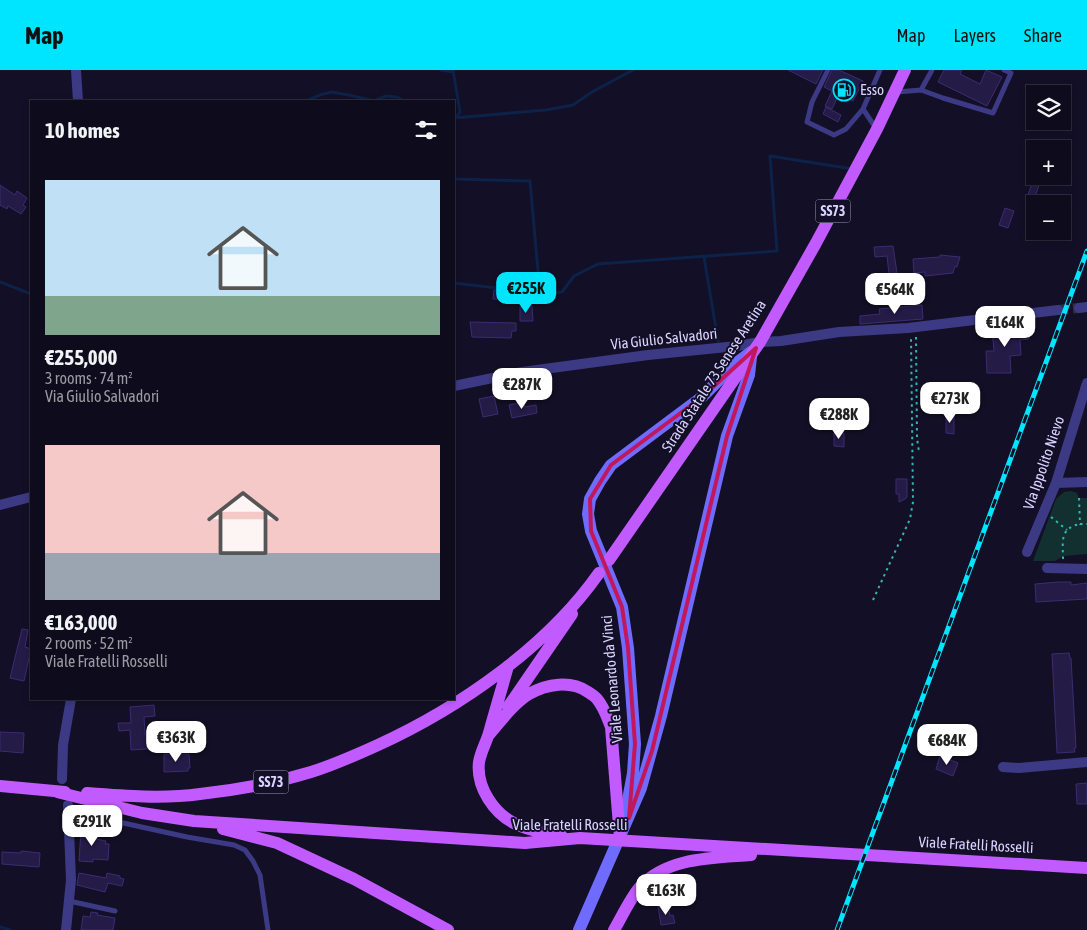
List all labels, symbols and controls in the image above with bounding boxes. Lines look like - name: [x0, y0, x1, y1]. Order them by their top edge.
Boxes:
- text: Map: [25, 22, 64, 49]
- text: Map: [896, 25, 925, 46]
- text: Layers: [953, 25, 996, 46]
- text: Share: [1024, 25, 1062, 46]
- fuel station icon: Esso: [832, 78, 856, 102]
- place label: Esso: [860, 81, 884, 98]
- map controls: [1026, 85, 1071, 240]
- button: layers: [1026, 85, 1071, 130]
- icon: filters: [412, 116, 440, 144]
- text: 10 homes: [45, 118, 120, 142]
- button: +: [1026, 140, 1071, 185]
- button: −: [1026, 195, 1071, 240]
- road number: SS73: [816, 200, 850, 222]
- icon: home: [198, 213, 288, 303]
- pin: €255K: [491, 272, 561, 314]
- pin: €564K: [860, 272, 930, 315]
- text: €255K: [507, 279, 545, 297]
- text: €564K: [876, 280, 914, 298]
- street label: Strada Statale 73 Senese Aretina: [658, 297, 769, 455]
- pin: €164K: [970, 306, 1040, 348]
- text: €164K: [986, 313, 1024, 331]
- street label: Via Giulio Salvadori: [610, 324, 718, 353]
- text: €255,000: [45, 345, 117, 369]
- pin: €287K: [487, 368, 557, 410]
- text: 3 rooms · 74 m²: [45, 369, 133, 387]
- text: €287K: [503, 375, 541, 393]
- pin: €273K: [915, 382, 985, 424]
- text: Via Giulio Salvadori: [45, 387, 159, 405]
- text: €273K: [931, 389, 969, 407]
- pin: €288K: [804, 398, 874, 440]
- text: €288K: [820, 405, 858, 423]
- street label: Via Ippolito Nievo: [1020, 414, 1067, 512]
- icon: home: [198, 478, 288, 568]
- text: €163,000: [45, 610, 117, 634]
- street label: Viale Leonardo da Vinci: [597, 614, 626, 744]
- text: 2 rooms · 52 m²: [45, 634, 133, 652]
- text: Viale Fratelli Rosselli: [45, 652, 168, 670]
- pin: €363K: [141, 720, 211, 763]
- pin: €684K: [912, 724, 982, 766]
- text: €363K: [157, 728, 195, 746]
- text: €684K: [928, 731, 966, 749]
- road number: SS73: [254, 770, 288, 794]
- pin: €291K: [57, 804, 127, 847]
- text: €291K: [73, 812, 111, 830]
- street label: Viale Fratelli Rosselli: [512, 816, 628, 833]
- street label: Viale Fratelli Rosselli: [918, 833, 1034, 856]
- pin: €163K: [631, 874, 701, 916]
- text: €163K: [647, 881, 685, 899]

